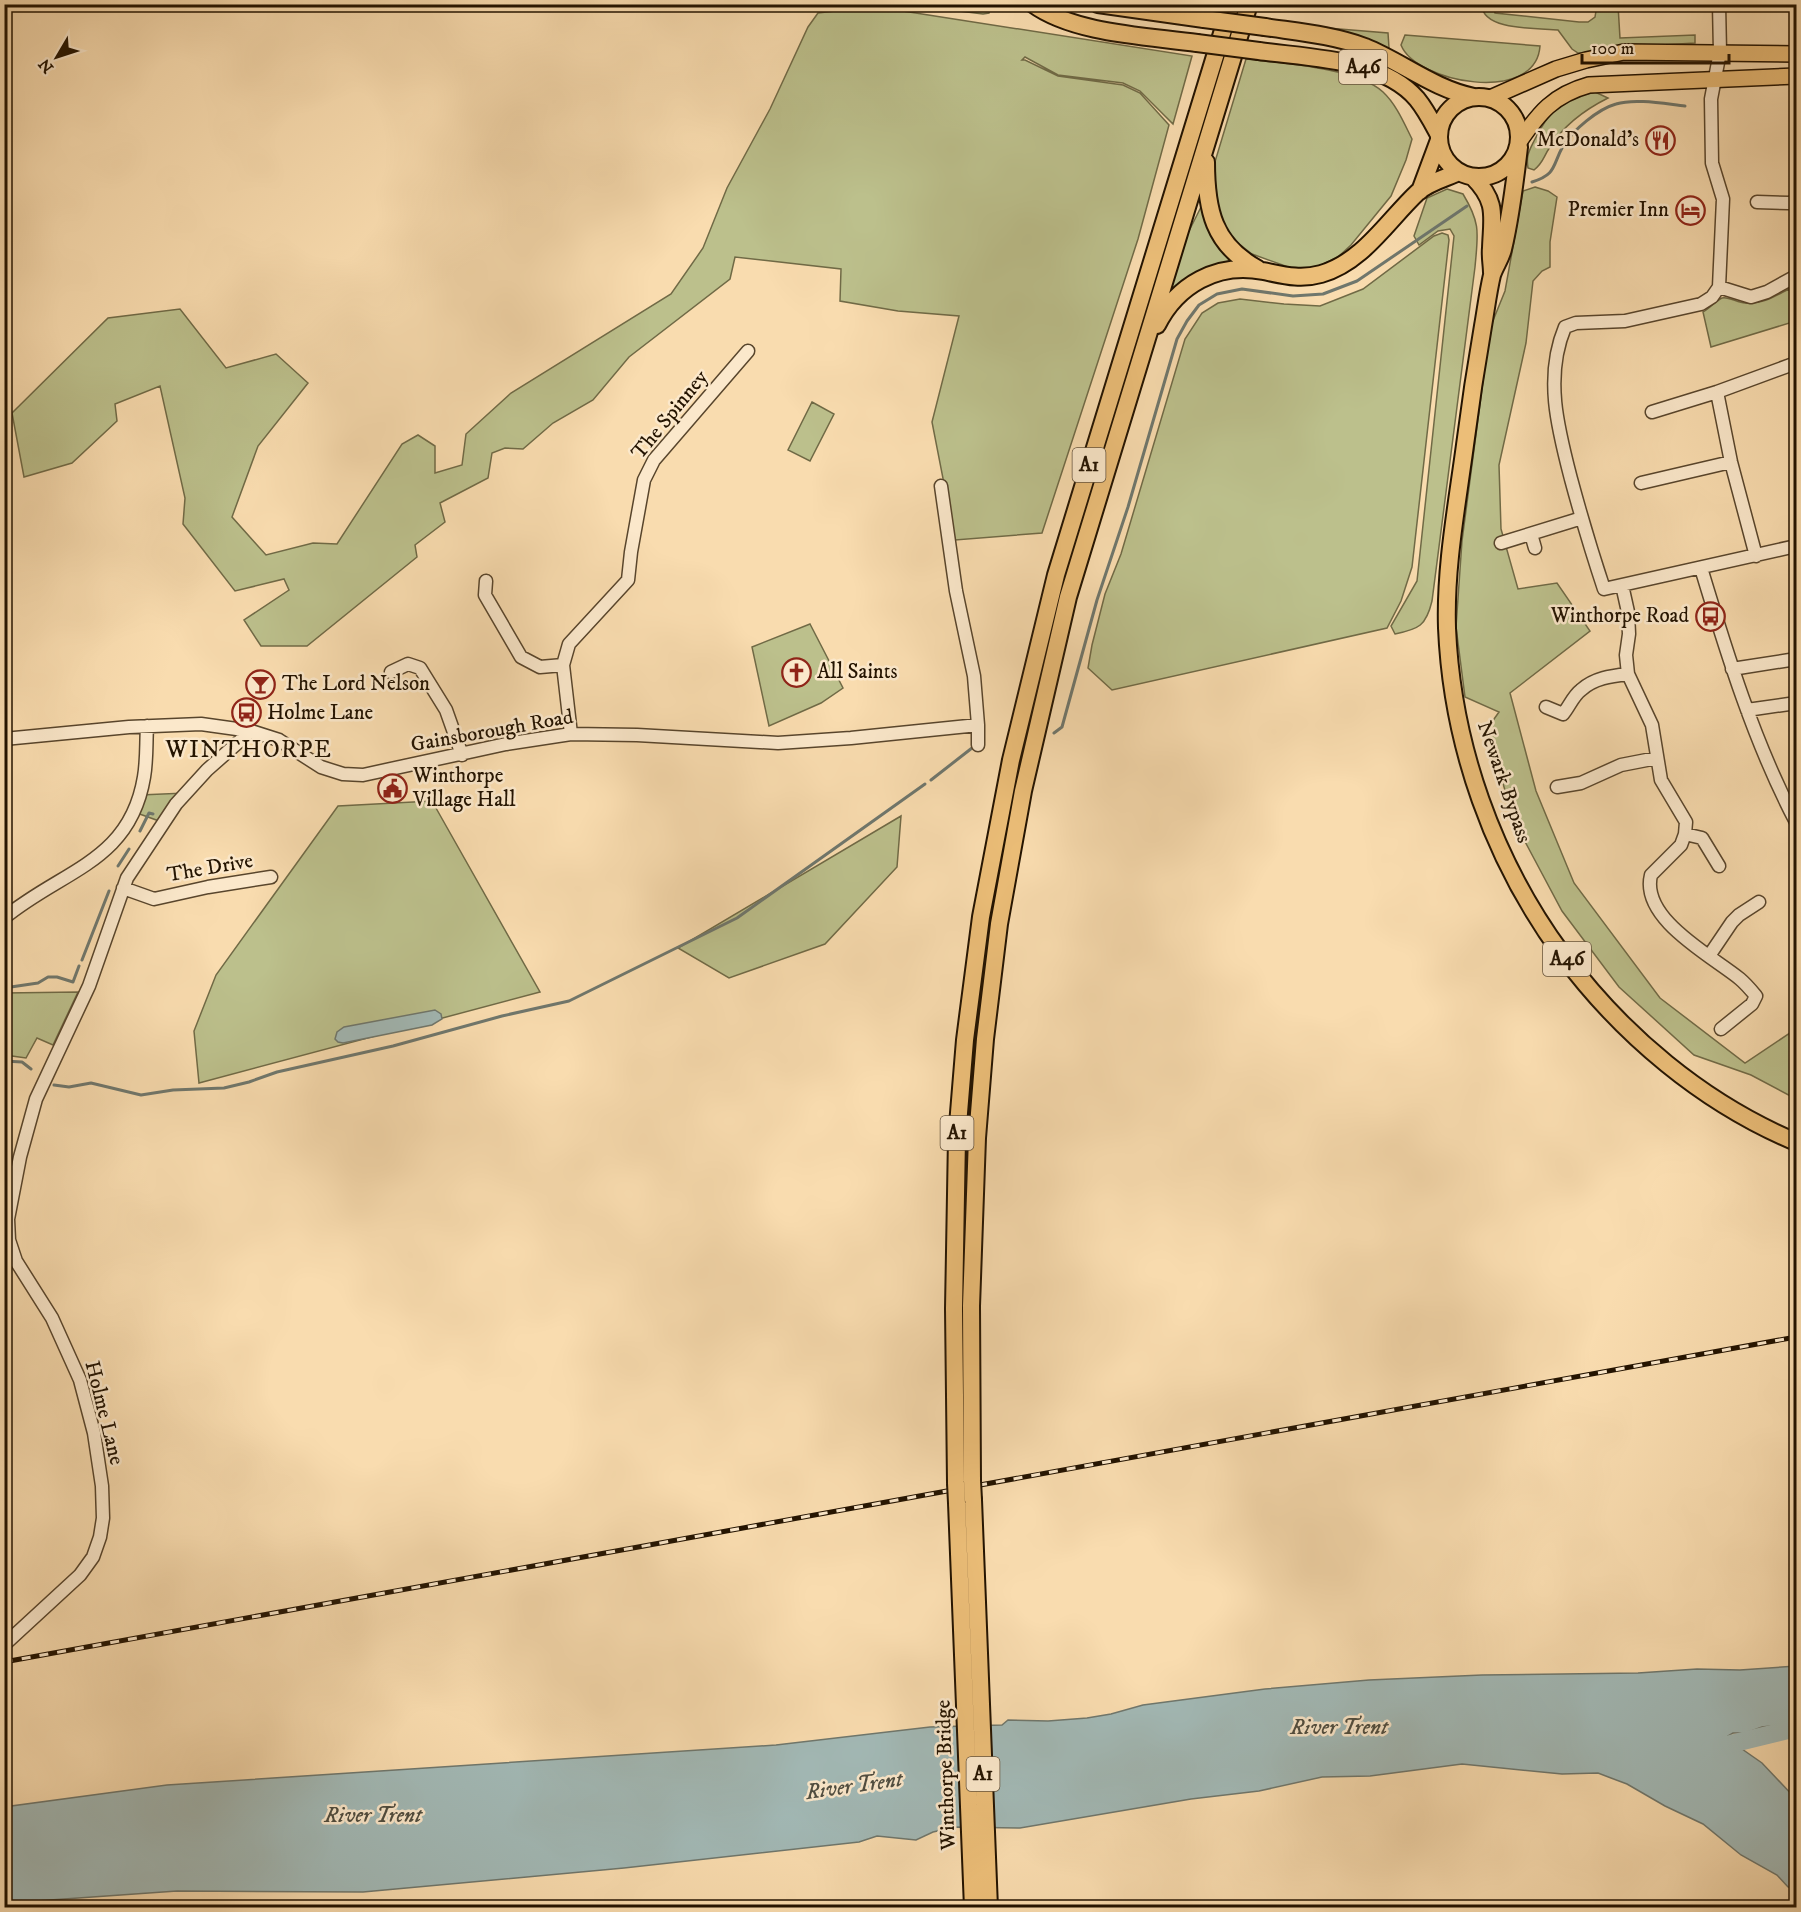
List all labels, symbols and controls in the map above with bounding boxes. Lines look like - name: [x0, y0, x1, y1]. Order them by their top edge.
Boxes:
- north arrow: [27, 27, 87, 87]
- scale bar: [1582, 27, 1729, 65]
- text: 100 m: [1591, 38, 1634, 60]
- road number: A46: [1339, 50, 1387, 84]
- text: N: [34, 54, 58, 77]
- restaurant icon: McDonald's: [1644, 124, 1676, 156]
- place label: McDonald's: [1536, 127, 1639, 153]
- hotel icon: Premier Inn: [1674, 194, 1706, 226]
- place label: Premier Inn: [1567, 197, 1669, 223]
- street label: The Spinney: [626, 364, 715, 465]
- road number: A1: [1072, 448, 1106, 482]
- bus stop icon: Winthorpe Road: [1694, 600, 1726, 632]
- place label: Winthorpe Road: [1550, 603, 1690, 629]
- church icon: All Saints: [780, 656, 812, 688]
- place label: All Saints: [817, 659, 897, 685]
- bar icon: The Lord Nelson: [245, 668, 277, 700]
- place label: The Lord Nelson: [282, 671, 430, 697]
- bus stop icon: Holme Lane: [230, 697, 262, 729]
- place label: Holme Lane: [267, 700, 374, 726]
- street label: Gainsborough Road: [409, 704, 576, 758]
- street label: Newark Bypass: [1471, 718, 1537, 846]
- district label: WINTHORPE: [165, 735, 332, 765]
- place label: Winthorpe Village Hall: [412, 763, 516, 813]
- public building icon: Winthorpe Village Hall: [376, 772, 408, 804]
- street label: The Drive: [165, 848, 255, 888]
- road number: A46: [1543, 942, 1591, 976]
- road number: A1: [940, 1116, 974, 1150]
- street label: Holme Lane: [79, 1358, 130, 1468]
- street label: Winthorpe Bridge: [930, 1699, 962, 1852]
- water label: River Trent: [1289, 1714, 1389, 1741]
- road number: A1: [966, 1757, 1000, 1791]
- water label: River Trent: [803, 1766, 905, 1806]
- water label: River Trent: [323, 1802, 423, 1829]

